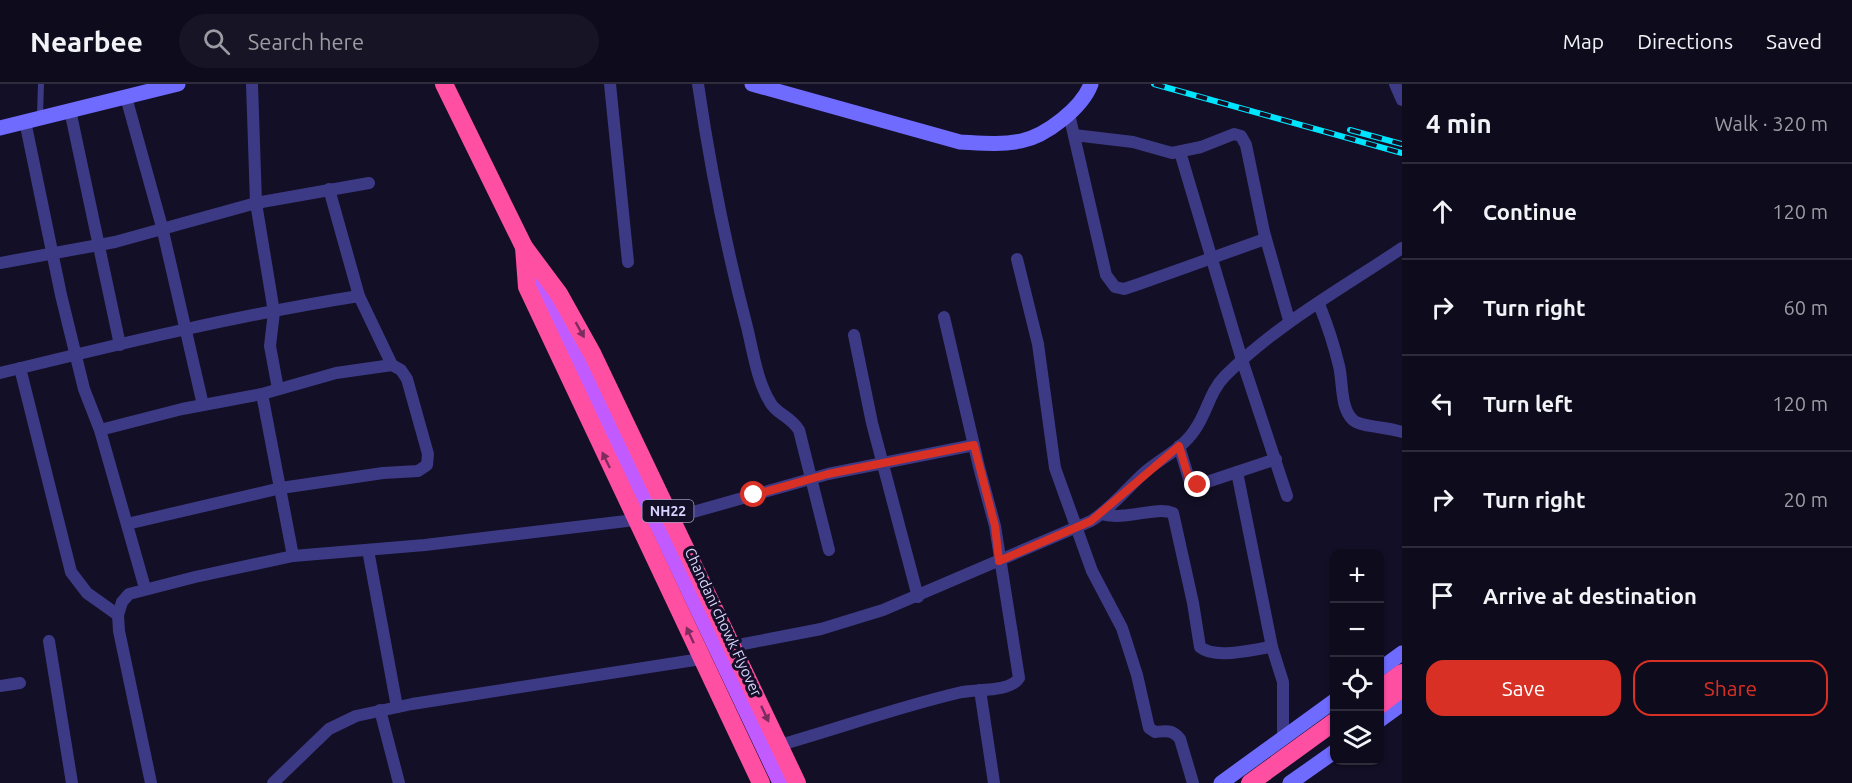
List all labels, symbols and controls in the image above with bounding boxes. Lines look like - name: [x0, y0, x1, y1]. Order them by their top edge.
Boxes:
- search box: [179, 14, 599, 68]
- icon: search: [200, 25, 233, 58]
- text: Nearbee: [30, 26, 143, 57]
- text: Search here: [248, 29, 364, 54]
- text: Map: [1563, 29, 1604, 53]
- text: Directions: [1637, 29, 1733, 53]
- text: Saved: [1766, 29, 1822, 53]
- text: 4 min: [1426, 109, 1492, 138]
- text: Walk · 320 m: [1715, 112, 1828, 135]
- icon: ahead: [1426, 195, 1459, 228]
- text: Continue: [1483, 199, 1577, 224]
- text: 120 m: [1772, 200, 1828, 223]
- icon: right: [1426, 291, 1459, 324]
- text: Turn right: [1483, 295, 1585, 320]
- text: 60 m: [1784, 296, 1828, 319]
- one-way arrow: [575, 322, 585, 339]
- icon: left: [1426, 387, 1459, 420]
- text: Turn left: [1483, 391, 1573, 416]
- text: 120 m: [1772, 392, 1828, 415]
- one-way arrow: [601, 451, 611, 468]
- route end: [1184, 471, 1210, 497]
- route start: [740, 481, 766, 507]
- icon: right: [1426, 483, 1459, 516]
- text: Turn right: [1483, 487, 1585, 512]
- text: 20 m: [1784, 488, 1828, 511]
- road number: NH22: [642, 500, 694, 522]
- street label: Chandani chowk Flyover: [681, 545, 766, 699]
- map controls: [1330, 549, 1384, 765]
- button: +: [1330, 549, 1384, 603]
- icon: arrive: [1426, 579, 1459, 612]
- text: Arrive at destination: [1483, 583, 1697, 608]
- button: −: [1330, 603, 1384, 657]
- one-way arrow: [686, 627, 695, 644]
- button: locate: [1330, 657, 1384, 711]
- button: Save: [1426, 660, 1621, 716]
- button: Share: [1633, 660, 1828, 716]
- one-way arrow: [761, 705, 770, 722]
- button: layers: [1330, 711, 1384, 765]

